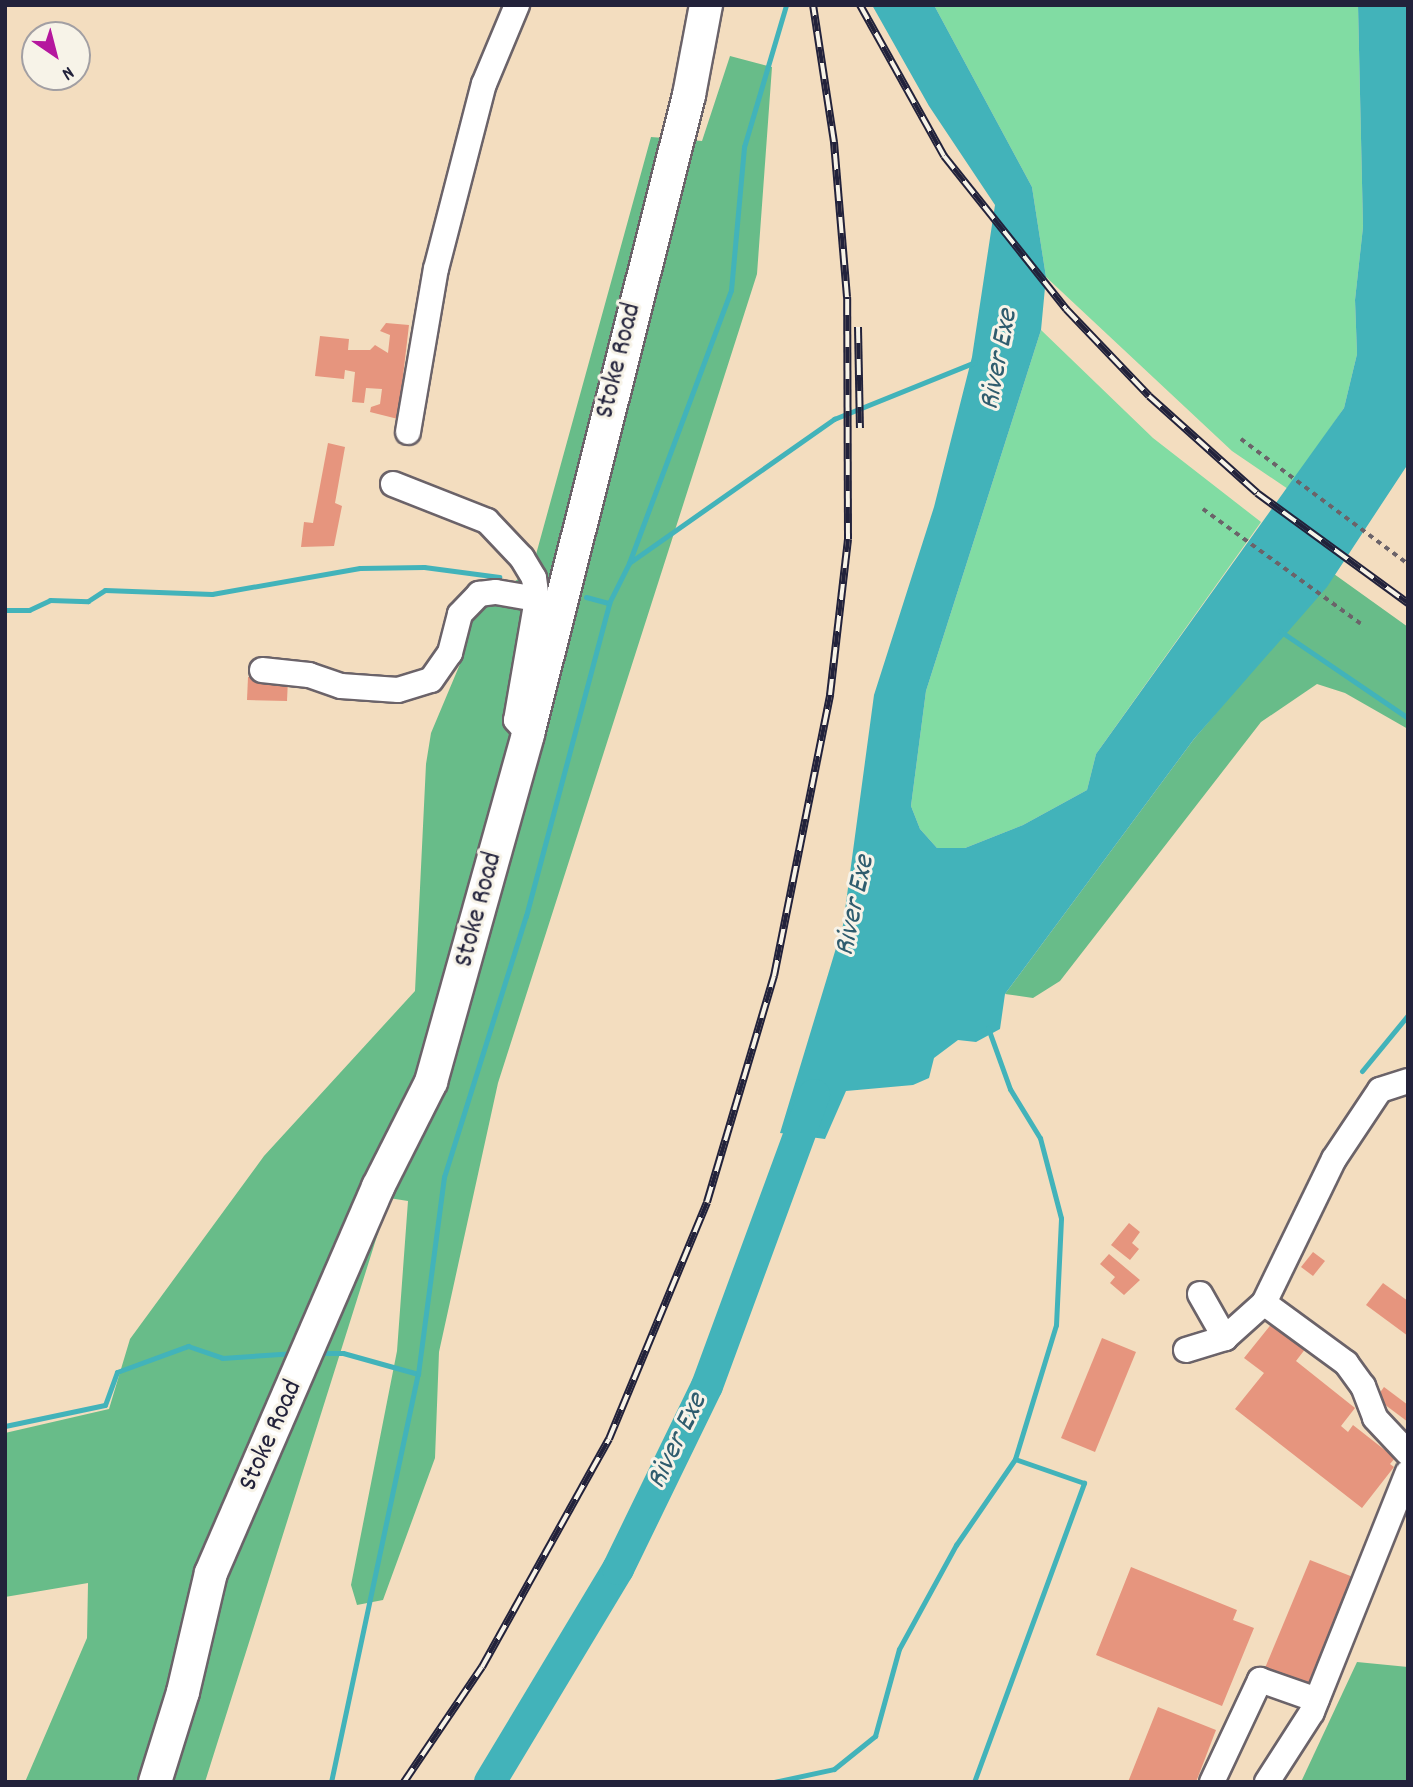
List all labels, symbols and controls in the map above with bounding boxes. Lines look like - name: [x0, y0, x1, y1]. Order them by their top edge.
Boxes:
- north arrow: [21, 21, 91, 91]
- text: N: [56, 58, 79, 86]
- street label: Stoke Road: [589, 300, 651, 422]
- water label: River Exe: [974, 307, 1028, 413]
- street label: Stoke Road: [449, 849, 511, 971]
- water label: River Exe: [829, 852, 885, 960]
- street label: Stoke Road: [233, 1375, 311, 1497]
- water label: River Exe: [641, 1388, 717, 1496]

